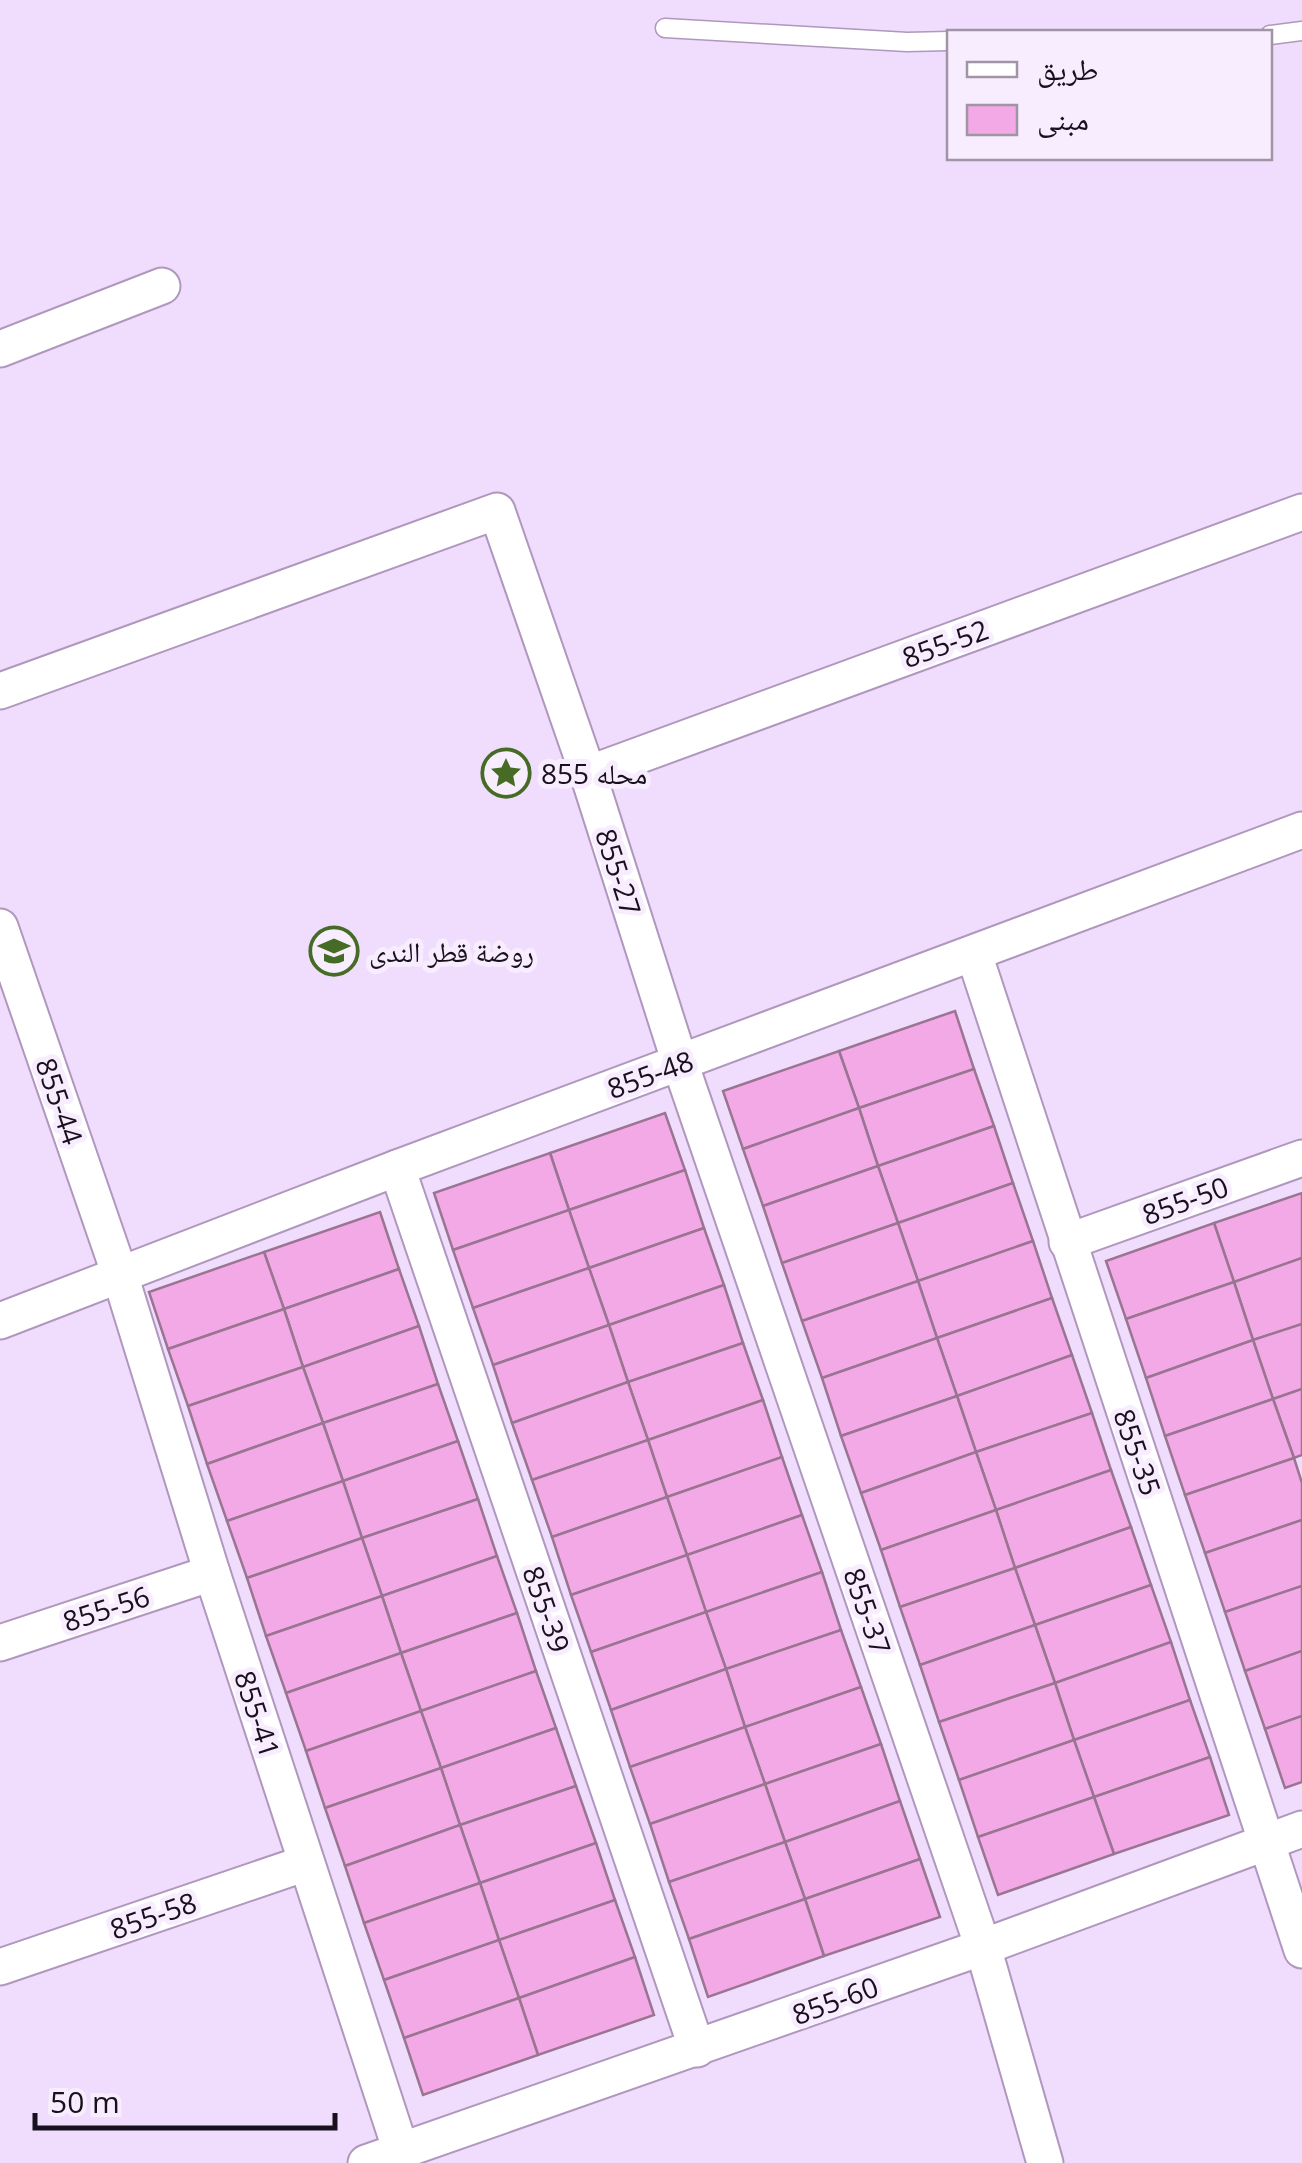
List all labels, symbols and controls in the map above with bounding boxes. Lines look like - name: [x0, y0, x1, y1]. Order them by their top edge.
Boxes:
- legend: [947, 30, 1272, 160]
- text: طريق: [1037, 48, 1098, 89]
- text: مبنى: [1037, 98, 1089, 139]
- street label: 855-52: [897, 610, 993, 676]
- place icon: محله 855: [480, 747, 532, 799]
- place label: محله 855: [541, 754, 647, 792]
- street label: 855-27: [587, 824, 651, 920]
- school or university icon: روضة قطر الندى: [308, 925, 360, 977]
- place label: روضة قطر الندى: [369, 932, 534, 970]
- street label: 855-48: [602, 1041, 698, 1107]
- street label: 855-44: [28, 1053, 92, 1149]
- street label: 855-50: [1137, 1167, 1233, 1233]
- street label: 855-35: [1106, 1404, 1170, 1500]
- street label: 855-39: [515, 1561, 579, 1657]
- street label: 855-37: [836, 1563, 900, 1659]
- street label: 855-56: [58, 1576, 154, 1640]
- street label: 855-41: [226, 1666, 290, 1762]
- street label: 855-58: [105, 1883, 201, 1947]
- street label: 855-60: [787, 1967, 883, 2033]
- scale bar: [35, 2068, 335, 2130]
- text: 50 m: [50, 2081, 120, 2122]

